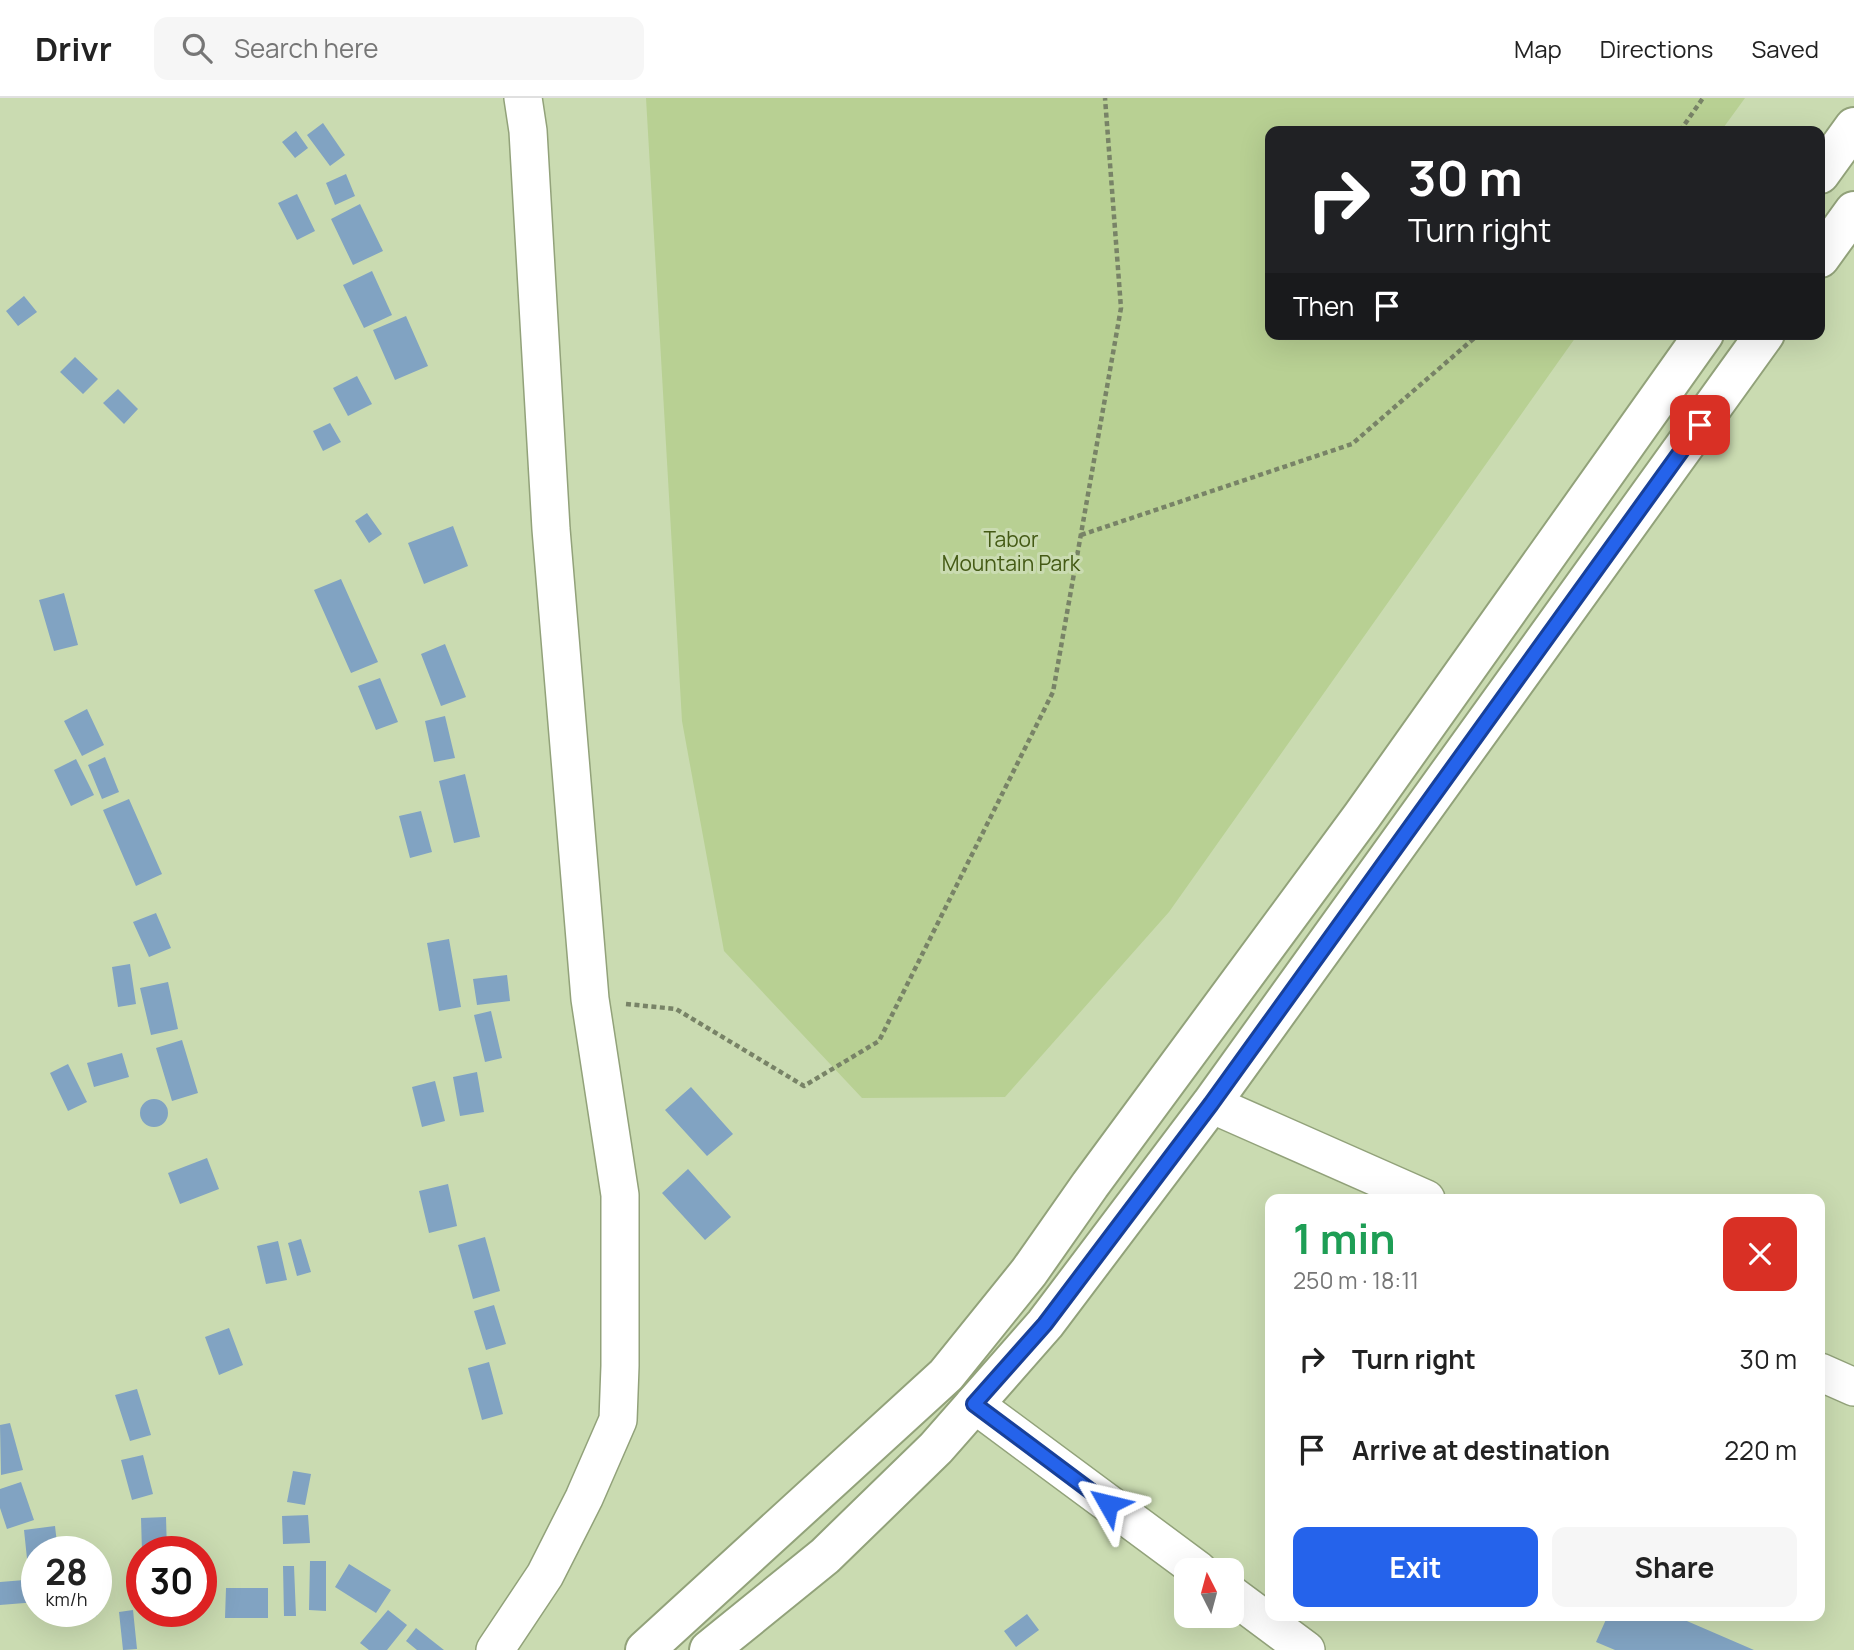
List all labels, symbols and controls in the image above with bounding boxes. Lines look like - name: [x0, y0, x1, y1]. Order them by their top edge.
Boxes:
- search box: [154, 17, 644, 80]
- text: Drivr: [35, 26, 112, 71]
- icon: search: [178, 29, 216, 67]
- text: Search here: [234, 30, 378, 66]
- text: Map: [1514, 32, 1562, 65]
- text: Directions: [1600, 32, 1713, 65]
- text: Saved: [1751, 32, 1819, 65]
- text: 30 m: [1408, 144, 1523, 211]
- icon: right: [1293, 154, 1384, 245]
- text: Turn right: [1408, 208, 1551, 252]
- icon: arrive: [1368, 287, 1406, 325]
- text: Then: [1293, 288, 1354, 324]
- pin: [1670, 395, 1730, 455]
- icon: arrive: [1681, 406, 1719, 444]
- park label: Tabor Mountain Park: [942, 525, 1081, 577]
- text: 1 min: [1293, 1209, 1396, 1267]
- button: close: [1723, 1217, 1797, 1291]
- text: 250 m · 18:11: [1293, 1264, 1419, 1296]
- icon: right: [1293, 1340, 1331, 1378]
- text: Turn right: [1352, 1341, 1476, 1377]
- text: 30 m: [1740, 1341, 1797, 1377]
- icon: arrive: [1293, 1431, 1331, 1469]
- text: Arrive at destination: [1352, 1432, 1610, 1468]
- text: 220 m: [1724, 1432, 1797, 1468]
- position arrow: [1071, 1467, 1145, 1541]
- button: Exit: [1293, 1527, 1538, 1607]
- button: Share: [1552, 1527, 1797, 1607]
- speed limit sign: 30: [126, 1536, 217, 1627]
- text: 28: [45, 1548, 88, 1596]
- north arrow: [1174, 1558, 1244, 1628]
- map controls: [1174, 1558, 1244, 1628]
- text: km/h: [46, 1587, 87, 1611]

